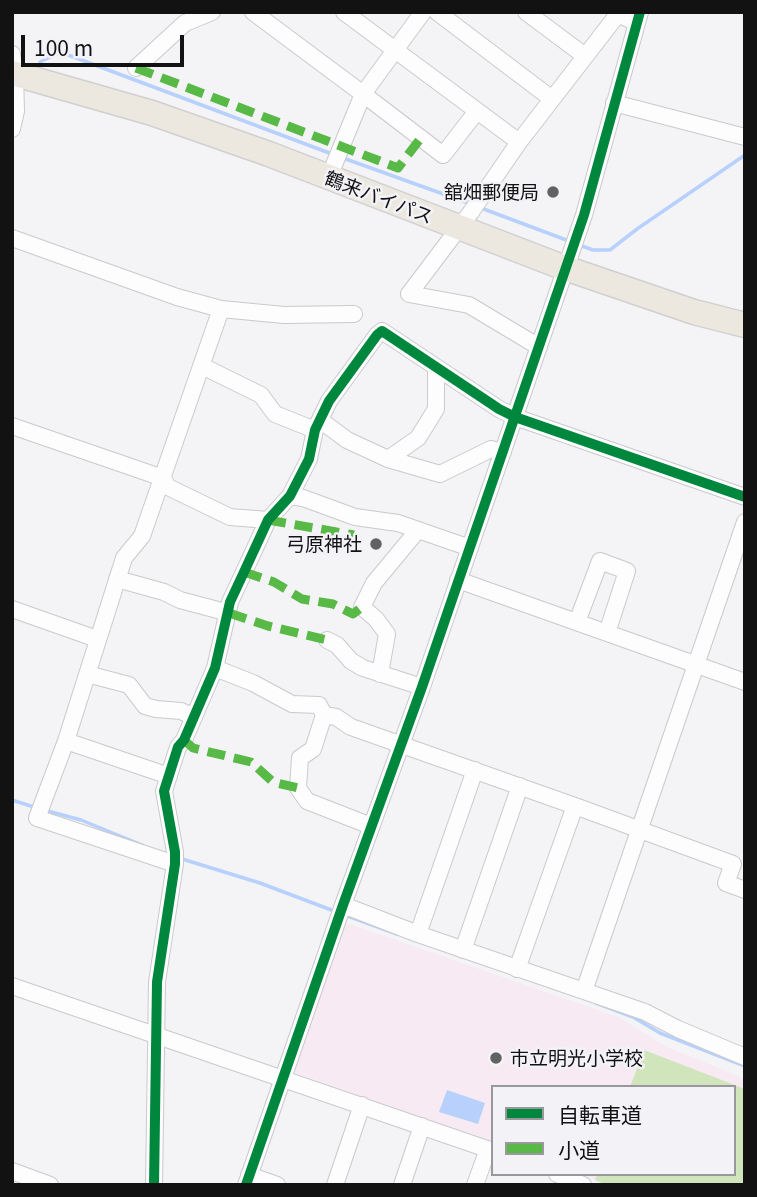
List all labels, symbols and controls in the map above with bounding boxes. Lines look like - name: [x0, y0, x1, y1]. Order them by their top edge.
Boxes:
- scale bar: [24, 21, 187, 65]
- text: 100 m: [34, 32, 93, 62]
- street label: 鶴来バイパス: [322, 166, 436, 228]
- place label: 舘畑郵便局: [444, 181, 539, 203]
- marker: 舘畑郵便局: [545, 184, 561, 200]
- place label: 弓原神社: [286, 533, 362, 555]
- marker: 弓原神社: [368, 536, 384, 552]
- place label: 市立明光小学校: [510, 1047, 643, 1069]
- marker: 市立明光小学校: [488, 1050, 504, 1066]
- legend: [491, 1085, 736, 1176]
- text: 自転車道: [558, 1099, 642, 1129]
- text: 小道: [558, 1134, 600, 1164]

